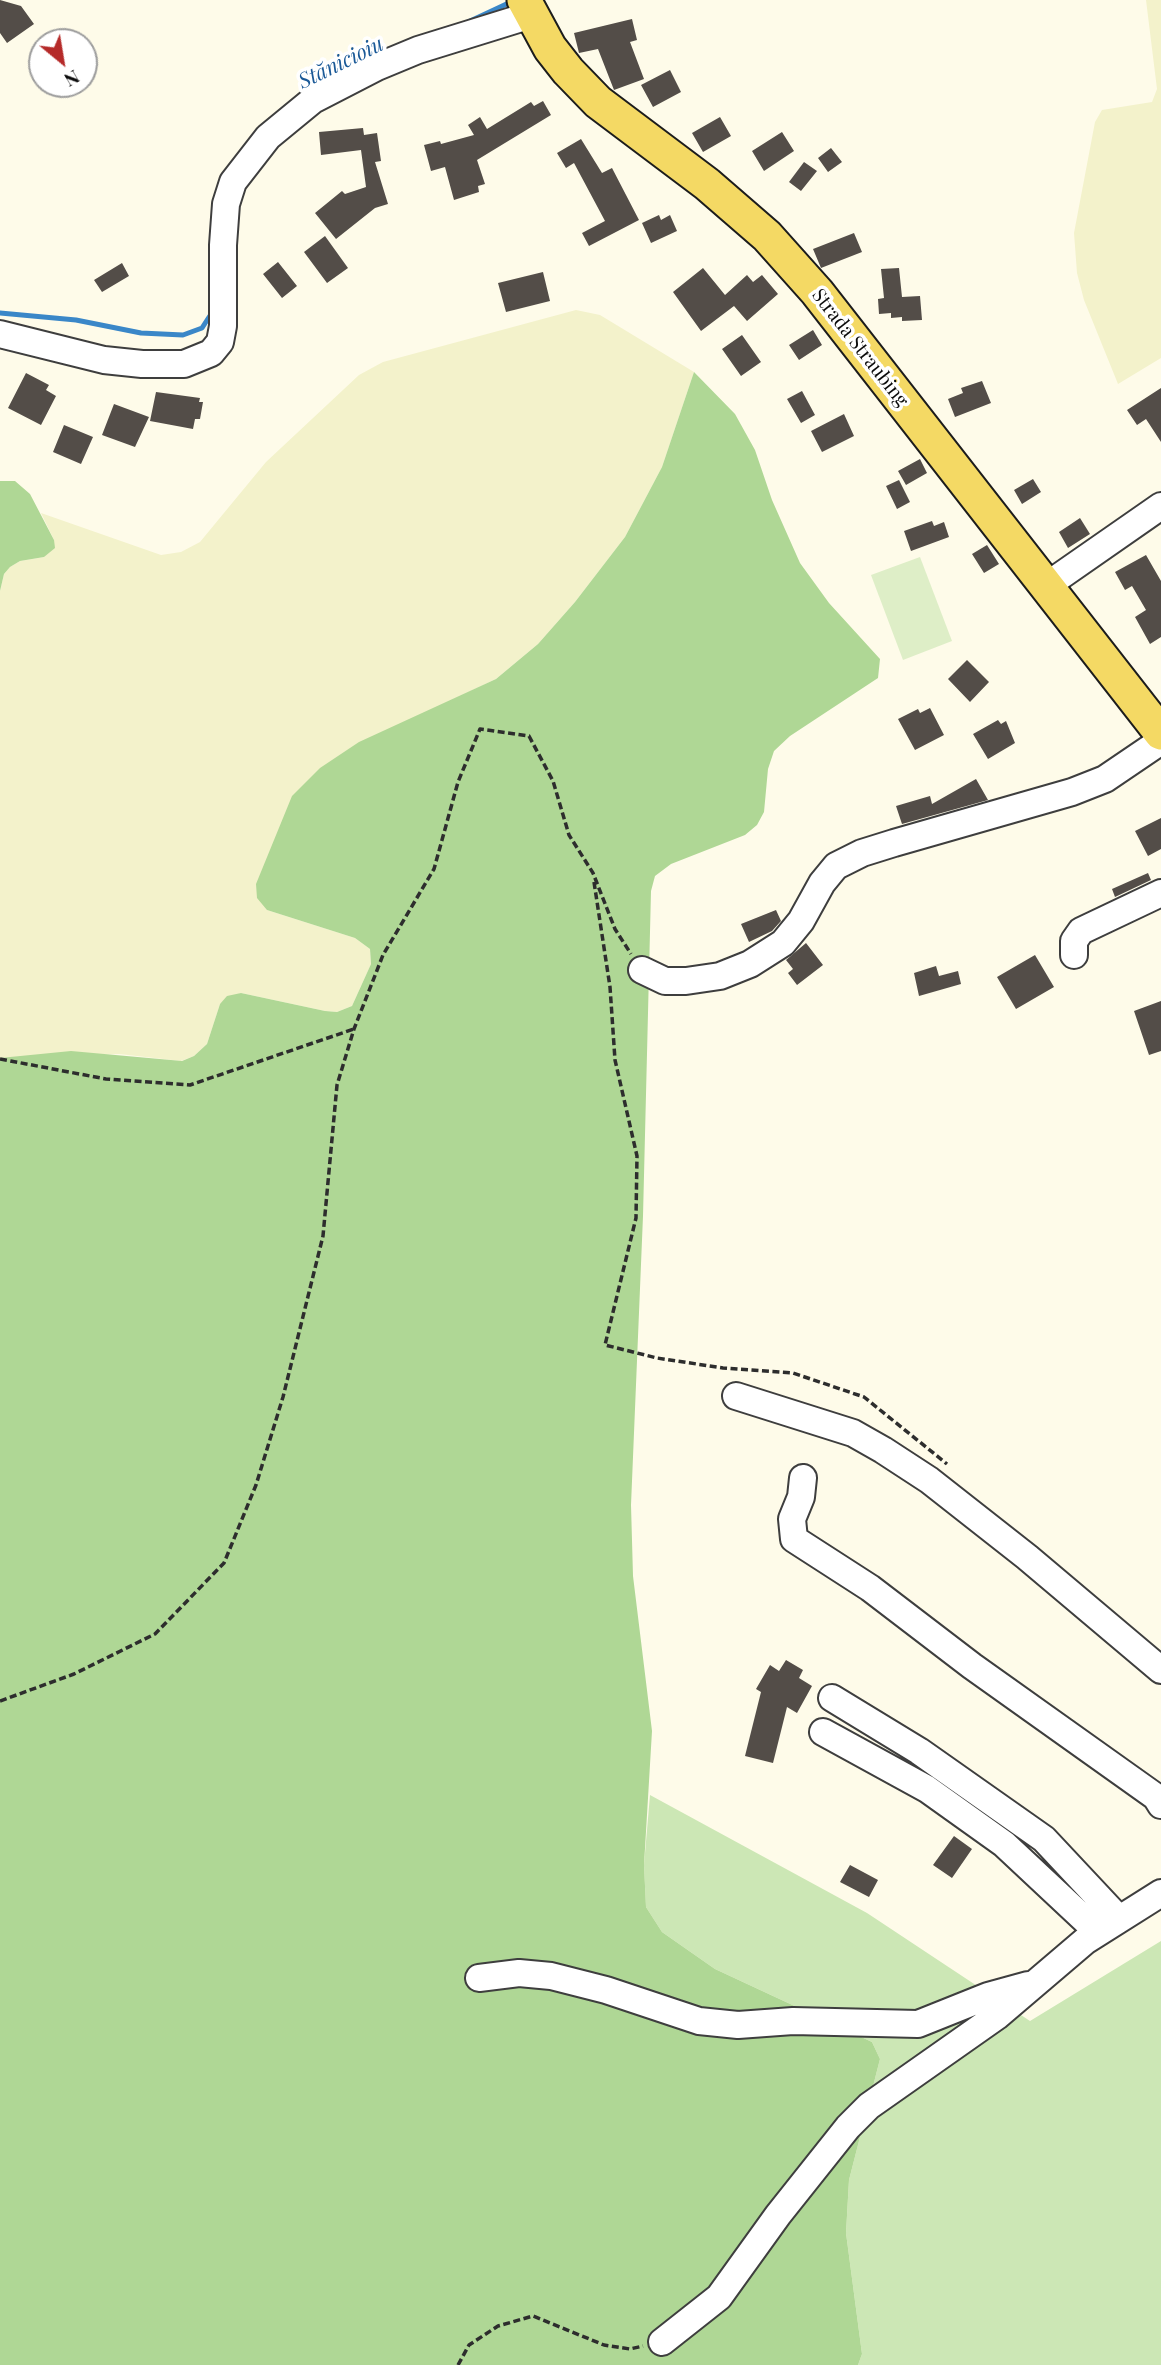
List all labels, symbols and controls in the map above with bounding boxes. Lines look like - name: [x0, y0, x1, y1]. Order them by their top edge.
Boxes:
- north arrow: [28, 28, 98, 98]
- water label: Stănicioiu: [294, 31, 388, 95]
- text: N: [60, 65, 85, 94]
- street label: Strada Straubing: [807, 284, 913, 412]

